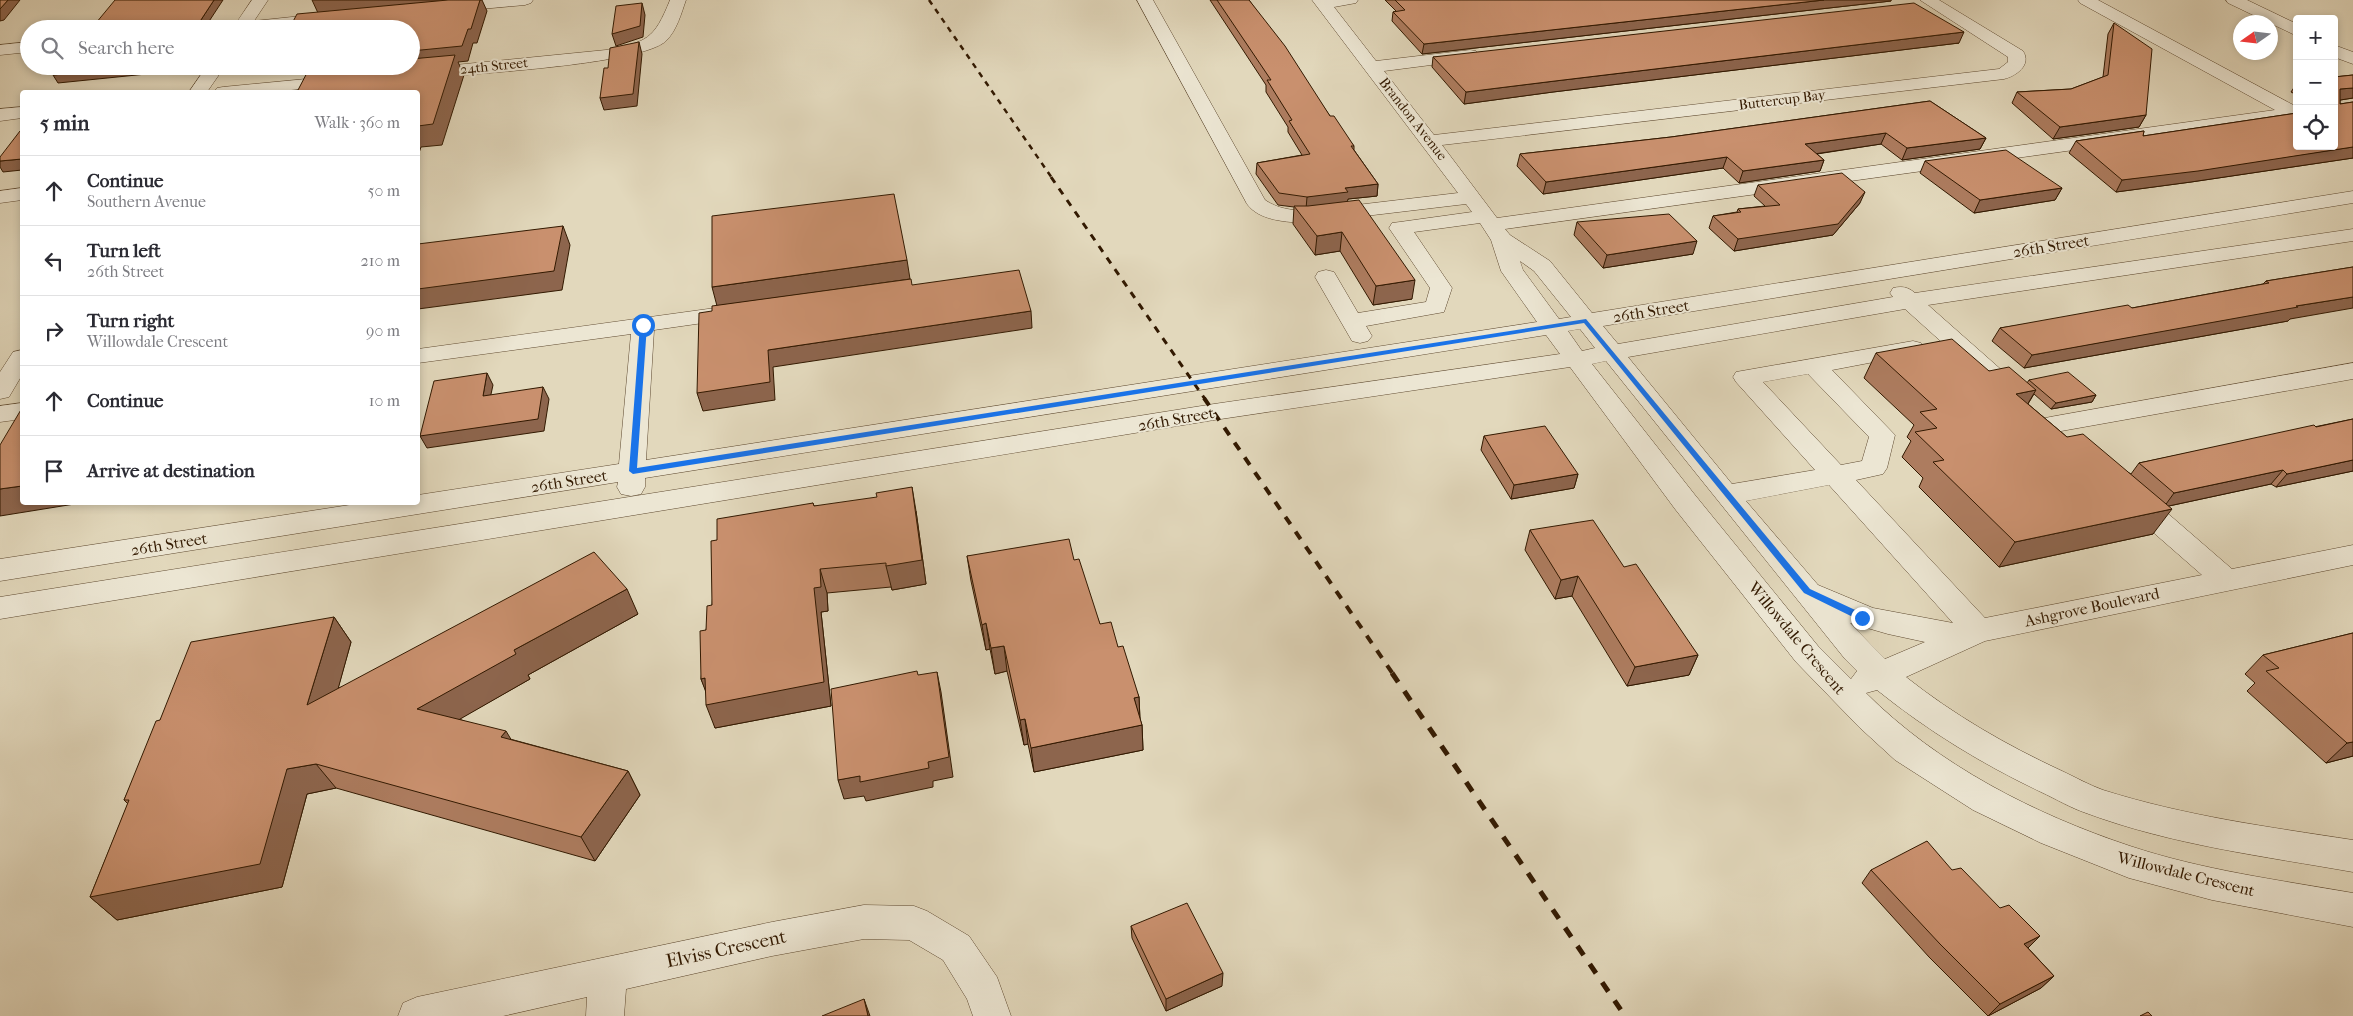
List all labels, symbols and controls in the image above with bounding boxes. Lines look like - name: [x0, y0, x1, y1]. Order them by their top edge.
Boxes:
- north arrow: [2233, 15, 2278, 60]
- map controls: [2293, 15, 2338, 150]
- button: +: [2293, 15, 2338, 60]
- search box: [20, 20, 420, 75]
- icon: search: [38, 34, 66, 62]
- text: Search here: [78, 37, 174, 59]
- street label: 24th Street: [459, 54, 529, 78]
- button: −: [2293, 60, 2338, 105]
- street label: Brandon Avenue: [1375, 74, 1451, 164]
- street label: Buttercup Bay: [1738, 86, 1827, 114]
- button: locate: [2293, 105, 2338, 150]
- text: 5 min: [40, 111, 89, 135]
- text: Walk · 360 m: [314, 113, 400, 132]
- text: Continue: [87, 170, 163, 192]
- icon: ahead: [40, 177, 68, 205]
- text: 50 m: [368, 181, 400, 200]
- text: Southern Avenue: [87, 192, 206, 211]
- street label: 26th Street: [2011, 231, 2091, 261]
- text: Turn left: [87, 240, 161, 262]
- icon: left: [40, 247, 68, 275]
- text: 210 m: [361, 251, 400, 270]
- text: 26th Street: [87, 262, 164, 281]
- street label: 26th Street: [1611, 296, 1691, 326]
- text: Turn right: [87, 310, 174, 332]
- route start: [632, 314, 655, 337]
- icon: right: [40, 317, 68, 345]
- text: 90 m: [366, 321, 400, 340]
- text: Willowdale Crescent: [87, 332, 228, 351]
- icon: ahead: [40, 387, 68, 415]
- text: Continue: [87, 390, 163, 412]
- text: 10 m: [369, 391, 400, 410]
- street label: 26th Street: [1136, 403, 1216, 435]
- icon: arrive: [40, 457, 68, 485]
- text: Arrive at destination: [87, 460, 255, 482]
- street label: 26th Street: [529, 466, 609, 496]
- street label: 26th Street: [129, 529, 209, 559]
- street label: Willowdale Crescent: [1744, 577, 1850, 698]
- street label: Ashgrove Boulevard: [2022, 583, 2161, 631]
- route end: [1851, 607, 1874, 630]
- street label: Willowdale Crescent: [2114, 847, 2257, 900]
- street label: Elviss Crescent: [664, 925, 788, 972]

